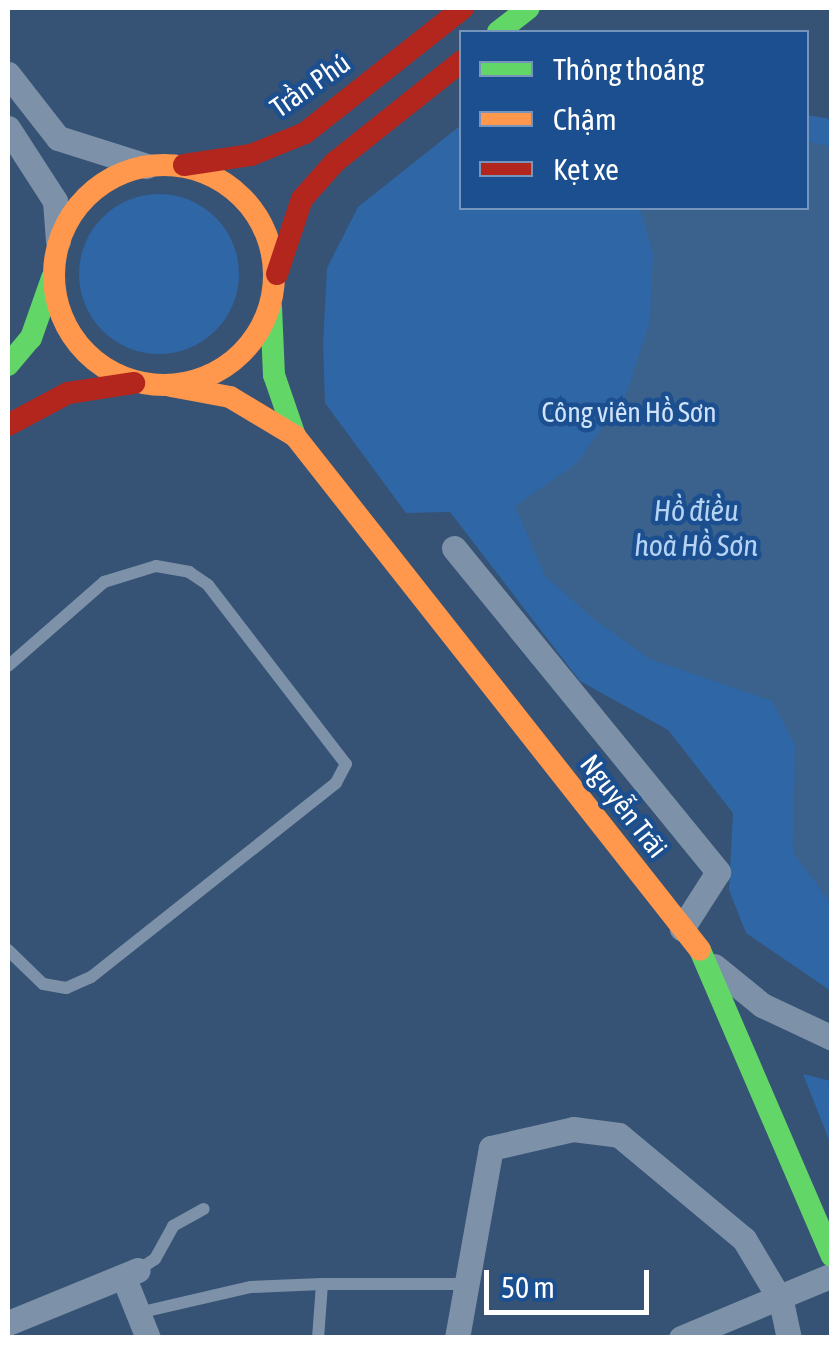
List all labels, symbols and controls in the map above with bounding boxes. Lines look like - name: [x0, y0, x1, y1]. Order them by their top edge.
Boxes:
- legend: [459, 30, 809, 210]
- street label: Trần Phú: [264, 46, 356, 124]
- text: Thông thoáng: [553, 52, 704, 86]
- text: Chậm: [553, 102, 617, 136]
- text: Kẹt xe: [553, 152, 619, 186]
- park label: Công viên Hồ Sơn: [541, 395, 717, 429]
- water label: Hồ điều hoà Hồ Sơn: [634, 492, 758, 562]
- street label: Nguyễn Trãi: [573, 748, 675, 864]
- scale bar: [489, 1250, 654, 1312]
- text: 50 m: [501, 1270, 555, 1304]

